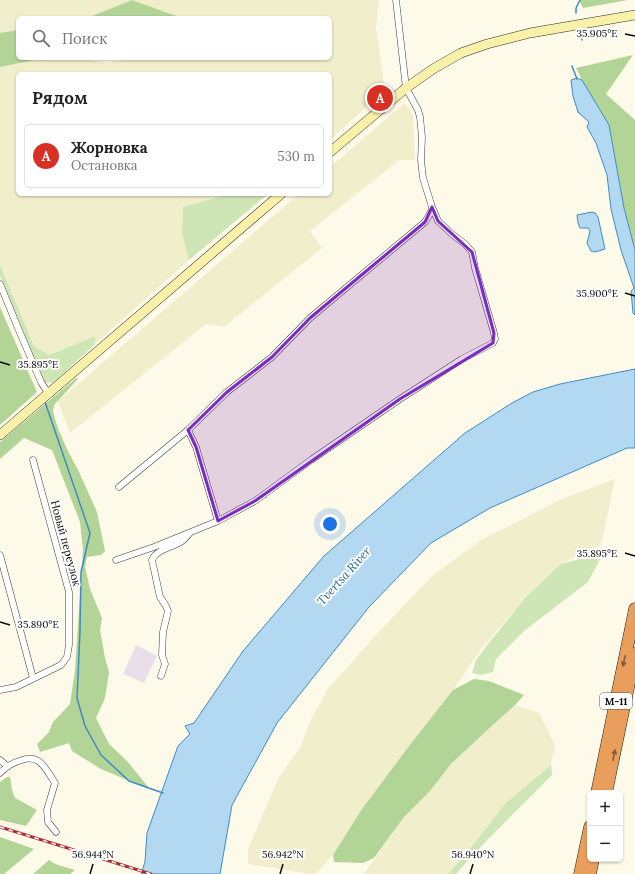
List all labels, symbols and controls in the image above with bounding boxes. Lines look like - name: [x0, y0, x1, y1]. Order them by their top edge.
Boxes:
- search box: [16, 16, 332, 60]
- icon: search: [30, 27, 52, 49]
- text: 35.905°E: [576, 27, 618, 40]
- text: Поиск: [62, 29, 107, 48]
- pin: A: [367, 83, 393, 113]
- text: Рядом: [32, 87, 88, 109]
- text: Жорновка: [71, 138, 148, 157]
- text: A: [42, 148, 50, 165]
- text: 530 m: [278, 148, 315, 165]
- text: Остановка: [71, 157, 137, 174]
- text: 35.900°E: [576, 287, 618, 300]
- text: 35.895°E: [18, 358, 58, 371]
- street label: Новый переулок: [48, 499, 84, 588]
- your location: [320, 514, 340, 534]
- water label: Tvertsa River: [314, 543, 374, 608]
- text: 35.895°E: [577, 547, 617, 560]
- text: 35.890°E: [17, 618, 59, 631]
- one-way arrow: [621, 655, 627, 667]
- road number: М-11: [600, 693, 632, 709]
- one-way arrow: [611, 749, 617, 761]
- map controls: [587, 790, 623, 862]
- button: +: [587, 790, 623, 826]
- button: −: [587, 826, 623, 862]
- text: 56.944°N: [72, 848, 114, 861]
- text: 56.942°N: [262, 848, 304, 861]
- text: 56.940°N: [452, 848, 495, 861]

